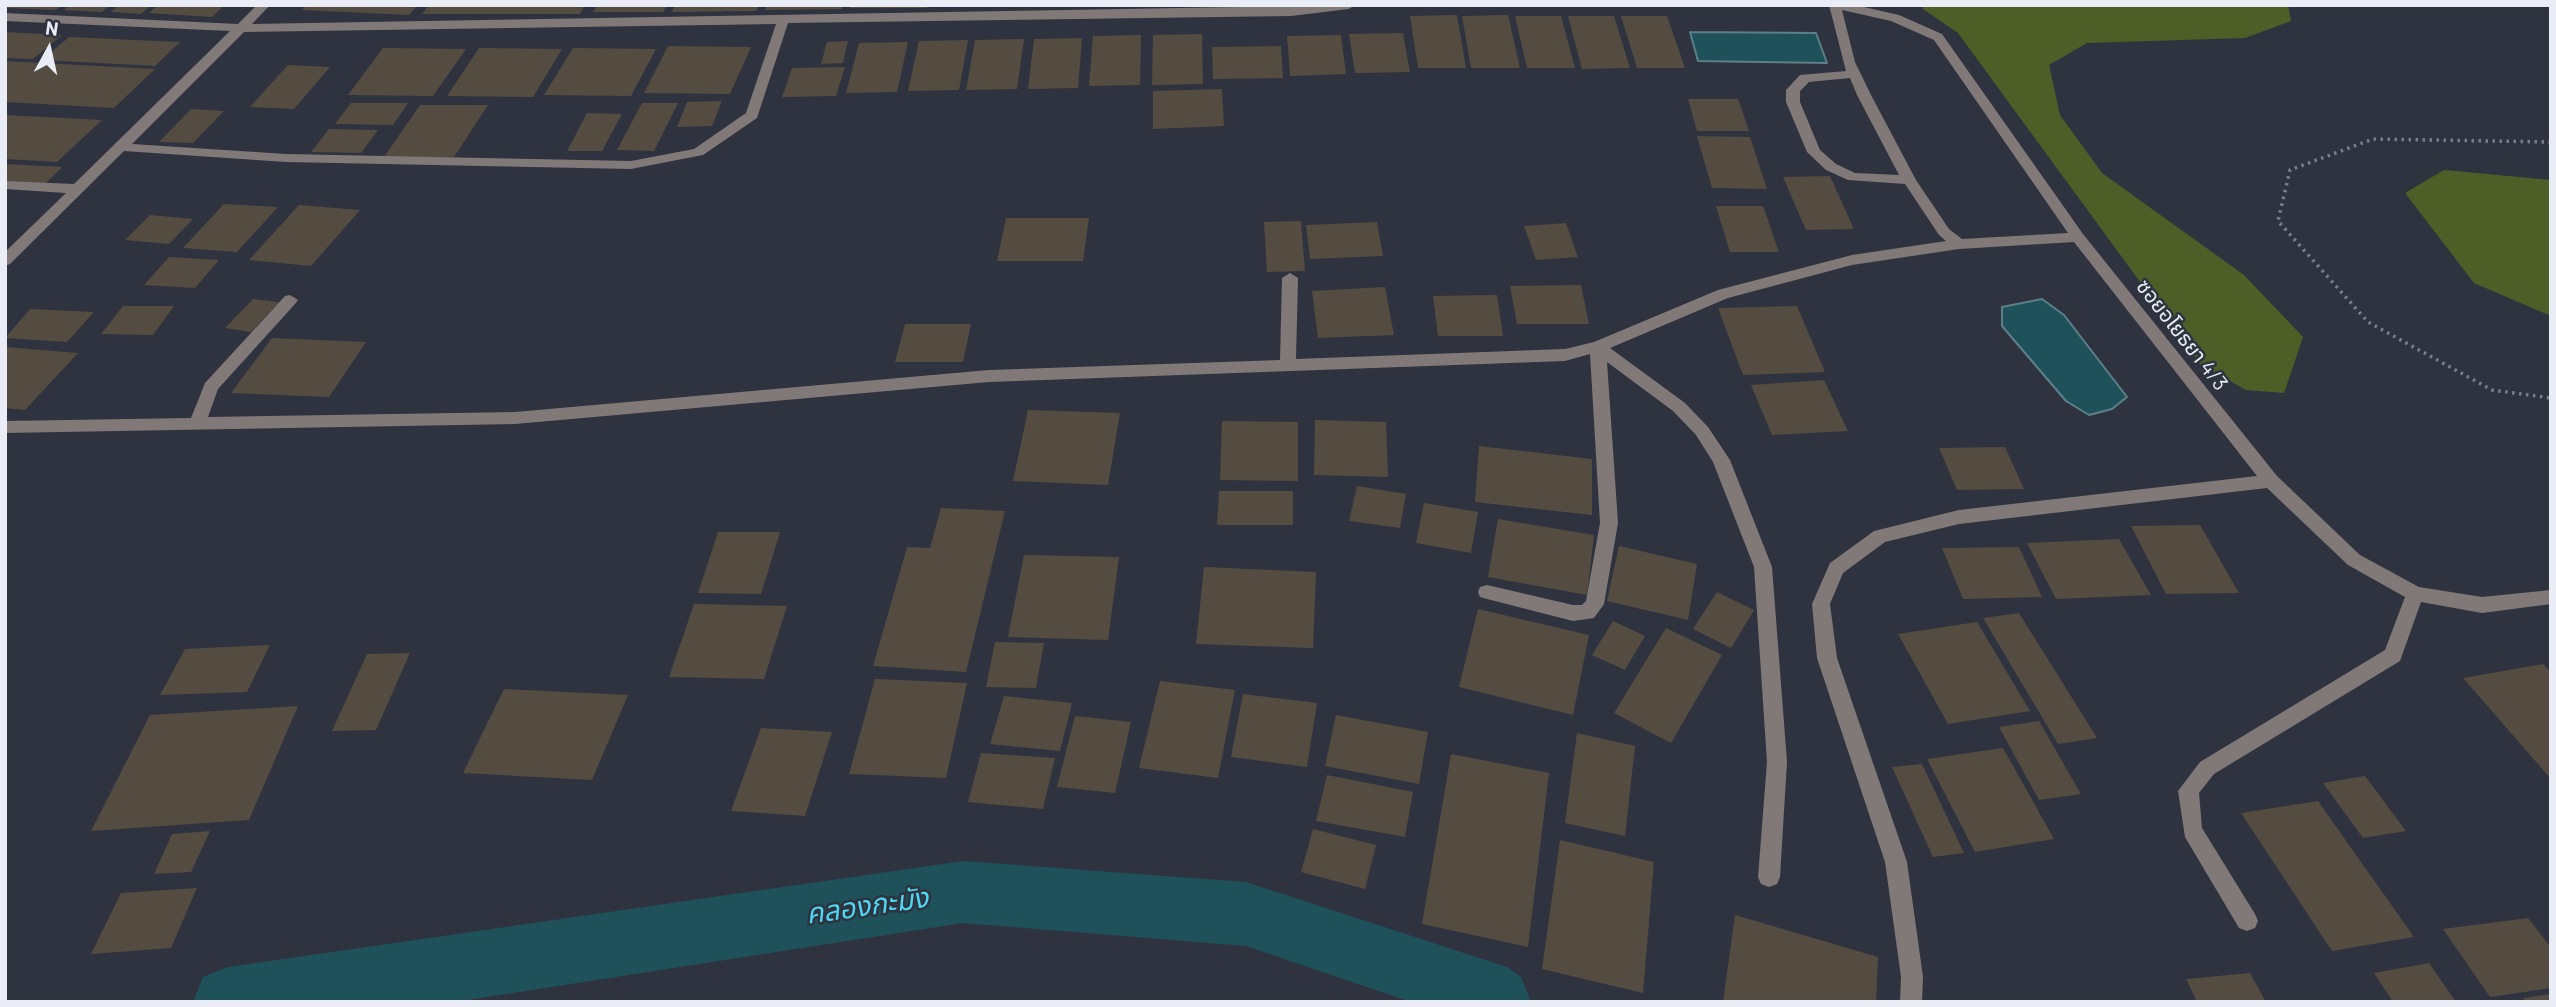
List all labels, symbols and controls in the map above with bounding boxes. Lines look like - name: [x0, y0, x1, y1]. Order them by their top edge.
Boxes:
- north arrow: [14, 14, 84, 84]
- text: N: [44, 15, 60, 40]
- street label: ซอยอโยธยา 4/3: [2131, 274, 2233, 396]
- water label: คลองกะมัง: [804, 881, 930, 931]

